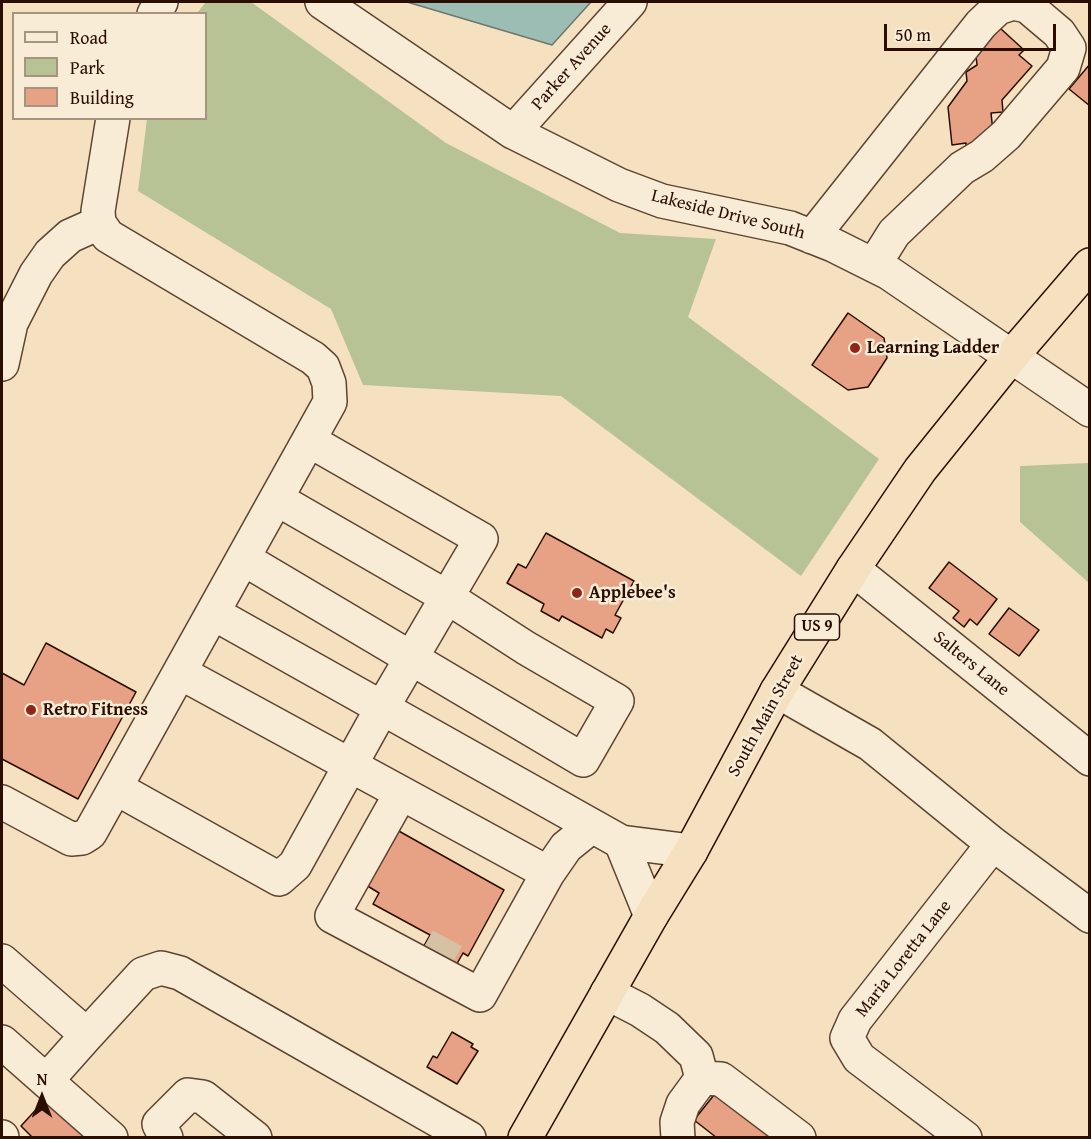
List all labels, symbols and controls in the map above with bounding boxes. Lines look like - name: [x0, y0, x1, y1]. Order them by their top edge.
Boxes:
- legend: [12, 12, 207, 120]
- scale bar: [887, 12, 1060, 50]
- street label: Parker Avenue: [527, 19, 617, 115]
- text: 50 m: [895, 21, 931, 48]
- text: Road: [70, 24, 108, 51]
- text: Park: [70, 54, 105, 81]
- text: Building: [70, 84, 134, 111]
- street label: Lakeside Drive South: [649, 186, 807, 244]
- place label: Learning Ladder: [867, 337, 999, 359]
- marker: Learning Ladder: [848, 341, 862, 355]
- place label: Applebee's: [589, 582, 676, 604]
- marker: Applebee's: [570, 586, 584, 600]
- road number: US 9: [794, 614, 840, 640]
- street label: Salters Lane: [929, 627, 1013, 701]
- street label: South Main Street: [724, 651, 808, 781]
- place label: Retro Fitness: [43, 699, 148, 721]
- marker: Retro Fitness: [24, 703, 38, 717]
- street label: Maria Loretta Lane: [852, 896, 956, 1022]
- north arrow: [12, 1067, 72, 1127]
- text: N: [37, 1067, 47, 1091]

